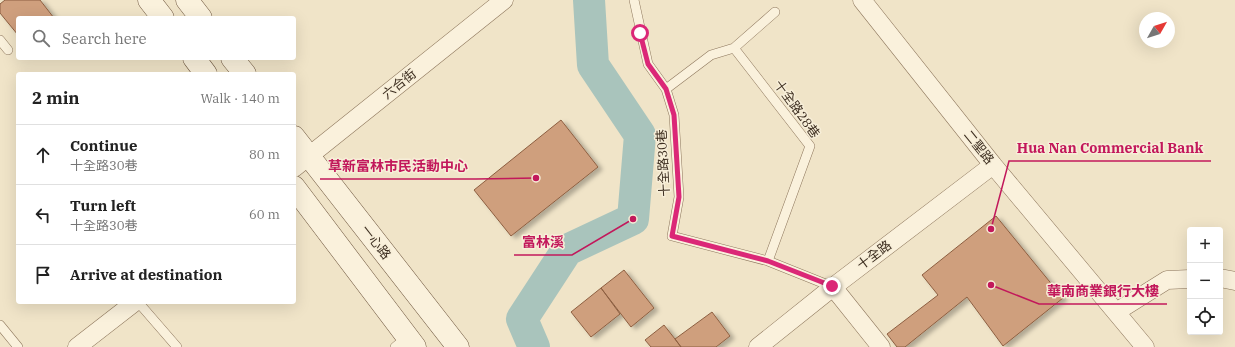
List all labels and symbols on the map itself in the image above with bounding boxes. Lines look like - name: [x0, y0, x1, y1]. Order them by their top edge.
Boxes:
- north arrow: [1139, 12, 1175, 48]
- route start: [631, 24, 649, 42]
- street label: 六合街: [378, 65, 420, 103]
- street label: 十全路28巷: [770, 77, 824, 141]
- street label: 二聖路: [960, 126, 998, 168]
- street label: 十全路30巷: [653, 129, 673, 197]
- callout: Hua Nan Commercial Bank: [1009, 135, 1211, 161]
- text: Hua Nan Commercial Bank: [1017, 139, 1203, 157]
- callout: 草新富林市民活動中心: [320, 153, 476, 179]
- text: 草新富林市民活動中心: [328, 157, 468, 175]
- street label: 一心路: [357, 221, 395, 263]
- callout: 富林溪: [514, 229, 572, 255]
- text: 富林溪: [522, 233, 564, 251]
- street label: 十全路: [853, 236, 895, 274]
- route end: [823, 277, 841, 295]
- callout: 華南商業銀行大樓: [1039, 278, 1167, 304]
- text: 華南商業銀行大樓: [1047, 282, 1159, 300]

